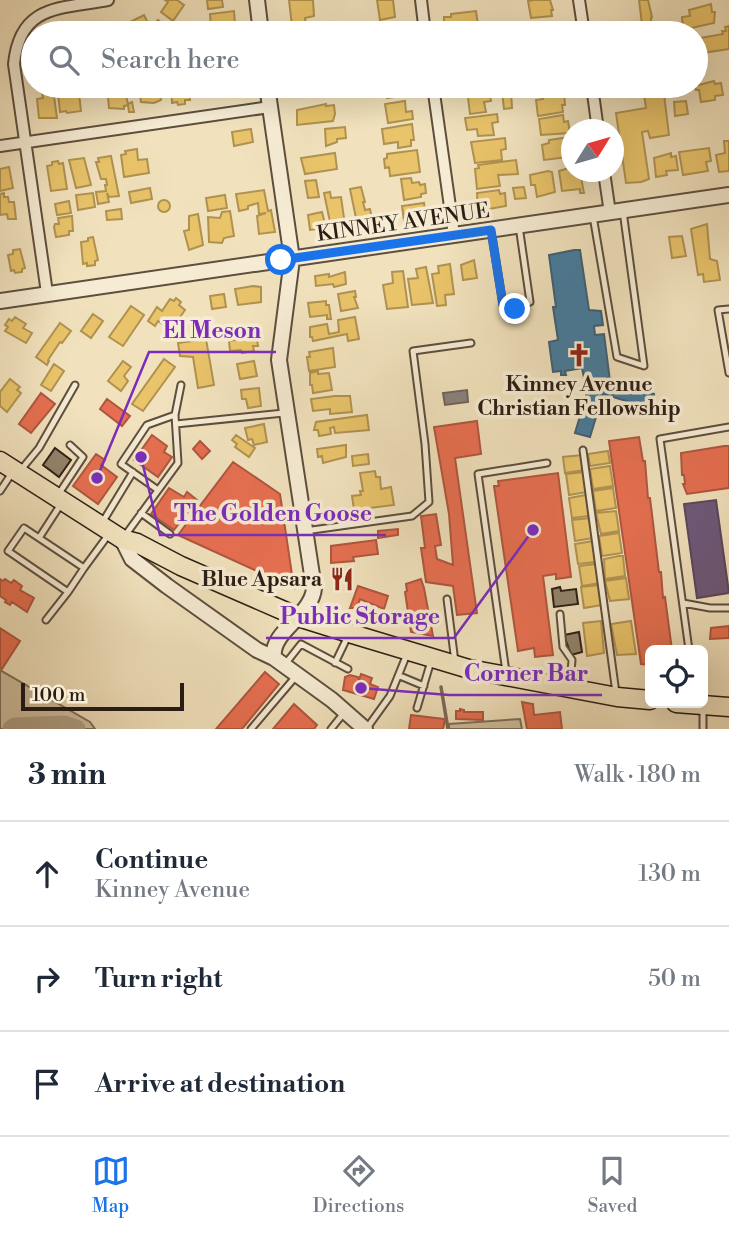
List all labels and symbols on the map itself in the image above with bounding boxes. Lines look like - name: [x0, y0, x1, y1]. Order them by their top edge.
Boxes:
- north arrow: [561, 119, 624, 182]
- street label: KINNEY AVENUE: [315, 198, 491, 248]
- route start: [265, 244, 296, 275]
- route end: [499, 293, 530, 324]
- callout: El Meson: [149, 308, 276, 352]
- text: El Meson: [163, 317, 261, 345]
- church icon: Kinney Avenue Christian Fellowship: [565, 341, 593, 369]
- place label: Kinney Avenue Christian Fellowship: [477, 372, 681, 422]
- callout: The Golden Goose: [160, 491, 386, 535]
- text: The Golden Goose: [174, 500, 372, 528]
- restaurant icon: Blue Apsara: [328, 565, 356, 593]
- place label: Blue Apsara: [201, 567, 323, 593]
- callout: Public Storage: [266, 594, 454, 638]
- text: Public Storage: [280, 603, 440, 631]
- callout: Corner Bar: [449, 651, 602, 695]
- text: Corner Bar: [464, 660, 588, 688]
- scale bar: [21, 680, 184, 712]

